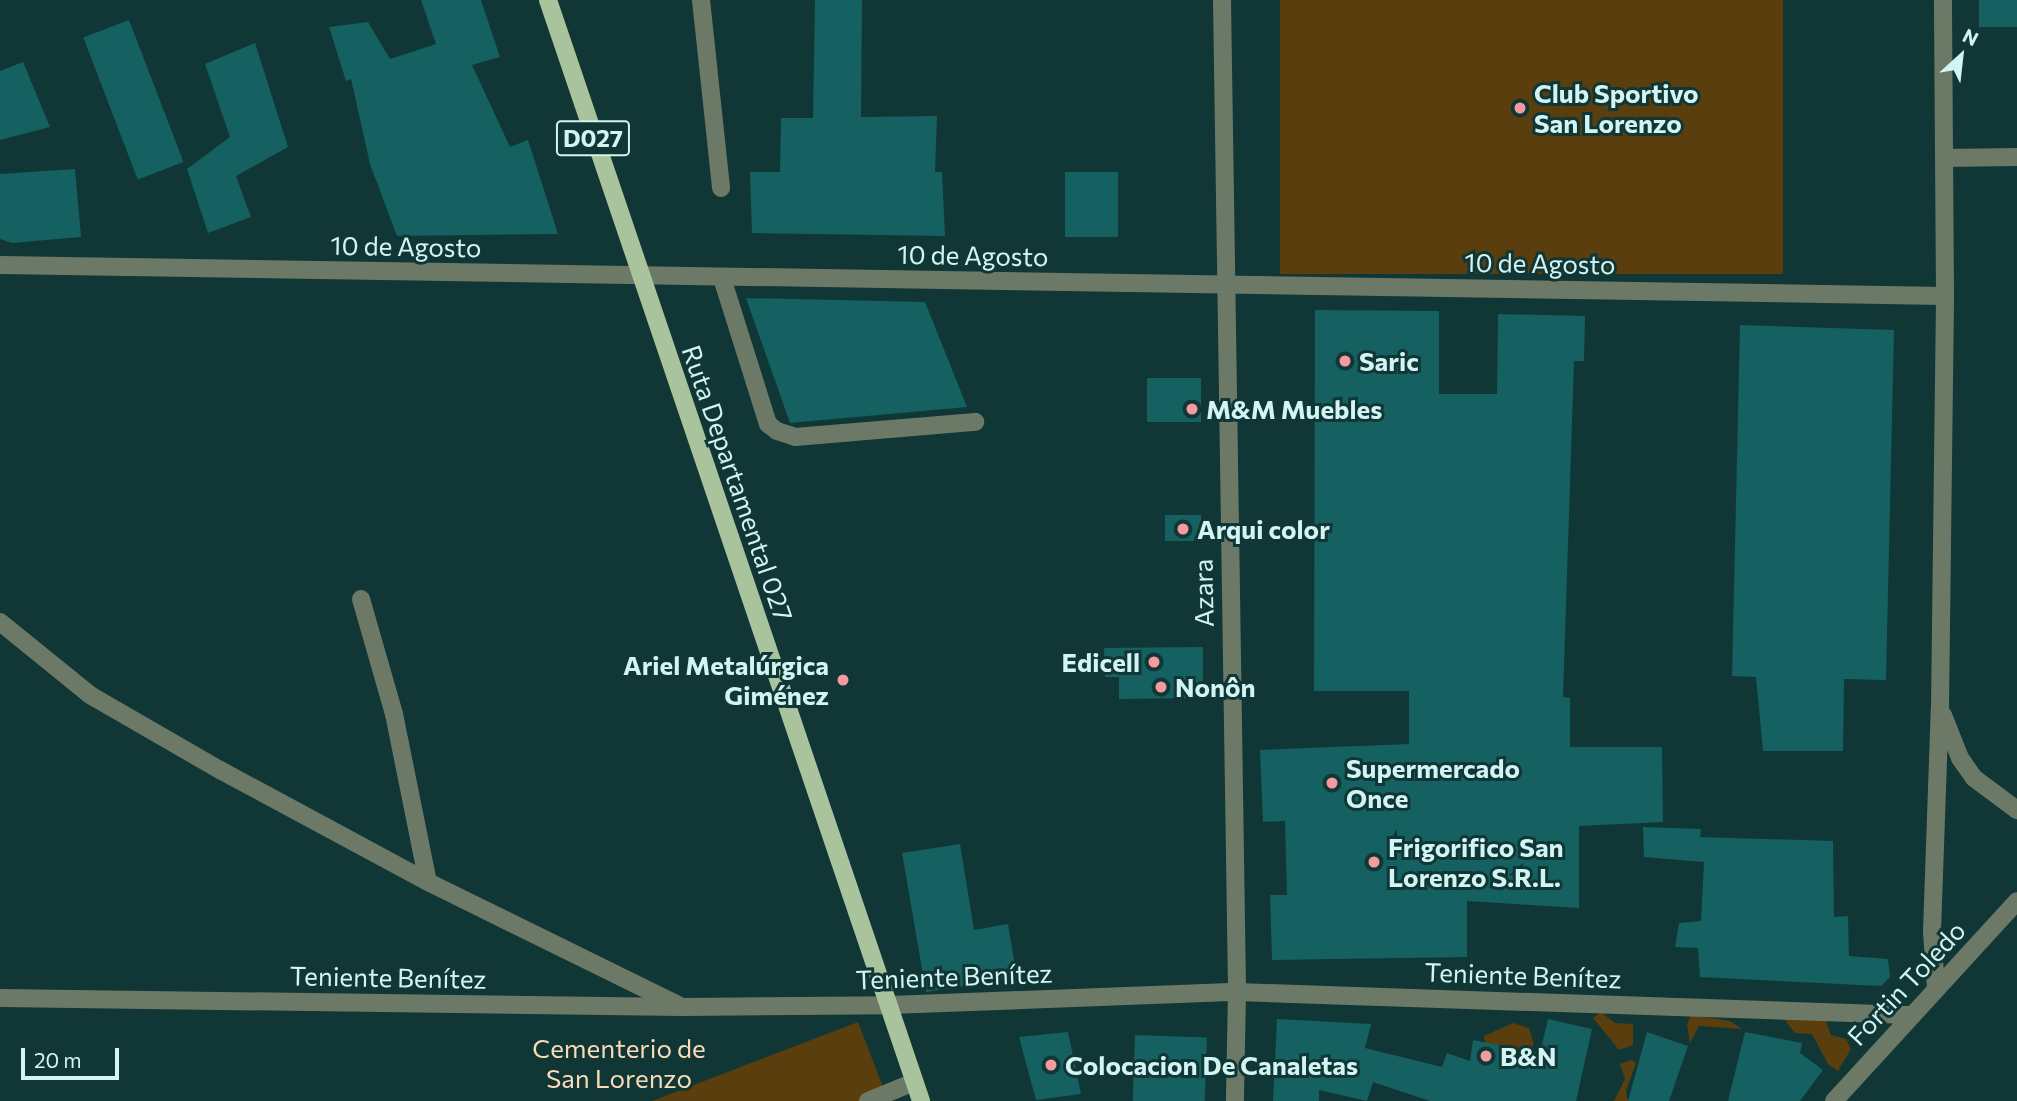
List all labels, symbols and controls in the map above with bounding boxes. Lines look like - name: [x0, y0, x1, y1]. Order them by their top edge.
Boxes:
- north arrow: [1926, 21, 1996, 91]
- text: N: [1959, 23, 1982, 50]
- place label: Club Sportivo San Lorenzo: [1534, 77, 1699, 138]
- marker: Club Sportivo San Lorenzo: [1512, 100, 1528, 116]
- road number: D027: [554, 118, 632, 158]
- street label: 10 de Agosto: [330, 229, 482, 263]
- street label: 10 de Agosto: [897, 238, 1049, 272]
- street label: 10 de Agosto: [1464, 246, 1616, 280]
- street label: Ruta Departamental 027: [676, 341, 800, 625]
- place label: Saric: [1359, 345, 1419, 377]
- marker: Saric: [1337, 353, 1353, 369]
- place label: M&M Muebles: [1206, 393, 1382, 425]
- marker: M&M Muebles: [1184, 401, 1200, 417]
- place label: Arqui color: [1197, 513, 1330, 545]
- marker: Arqui color: [1175, 521, 1191, 537]
- street label: Azara: [1187, 559, 1219, 627]
- place label: Edicell: [1062, 646, 1140, 678]
- place label: Ariel Metalúrgica Giménez: [623, 649, 829, 710]
- marker: Edicell: [1146, 654, 1162, 670]
- place label: Nonôn: [1175, 671, 1256, 703]
- marker: Ariel Metalúrgica Giménez: [835, 672, 851, 688]
- marker: Nonôn: [1153, 679, 1169, 695]
- place label: Supermercado Once: [1346, 752, 1520, 814]
- marker: Supermercado Once: [1324, 775, 1340, 791]
- place label: Frigorifico San Lorenzo S.R.L.: [1388, 831, 1564, 892]
- marker: Frigorifico San Lorenzo S.R.L.: [1366, 854, 1382, 870]
- street label: Fortin Toledo: [1841, 914, 1971, 1052]
- street label: Teniente Benítez: [1424, 956, 1622, 994]
- street label: Teniente Benítez: [855, 957, 1053, 995]
- street label: Teniente Benítez: [289, 960, 487, 994]
- park label: Cementerio de San Lorenzo: [532, 1032, 706, 1094]
- scale bar: [24, 1034, 122, 1078]
- place label: B&N: [1500, 1040, 1557, 1072]
- text: 20 m: [34, 1047, 82, 1072]
- marker: B&N: [1478, 1048, 1494, 1064]
- place label: Colocacion De Canaletas: [1065, 1049, 1358, 1081]
- marker: Colocacion De Canaletas: [1043, 1057, 1059, 1073]

